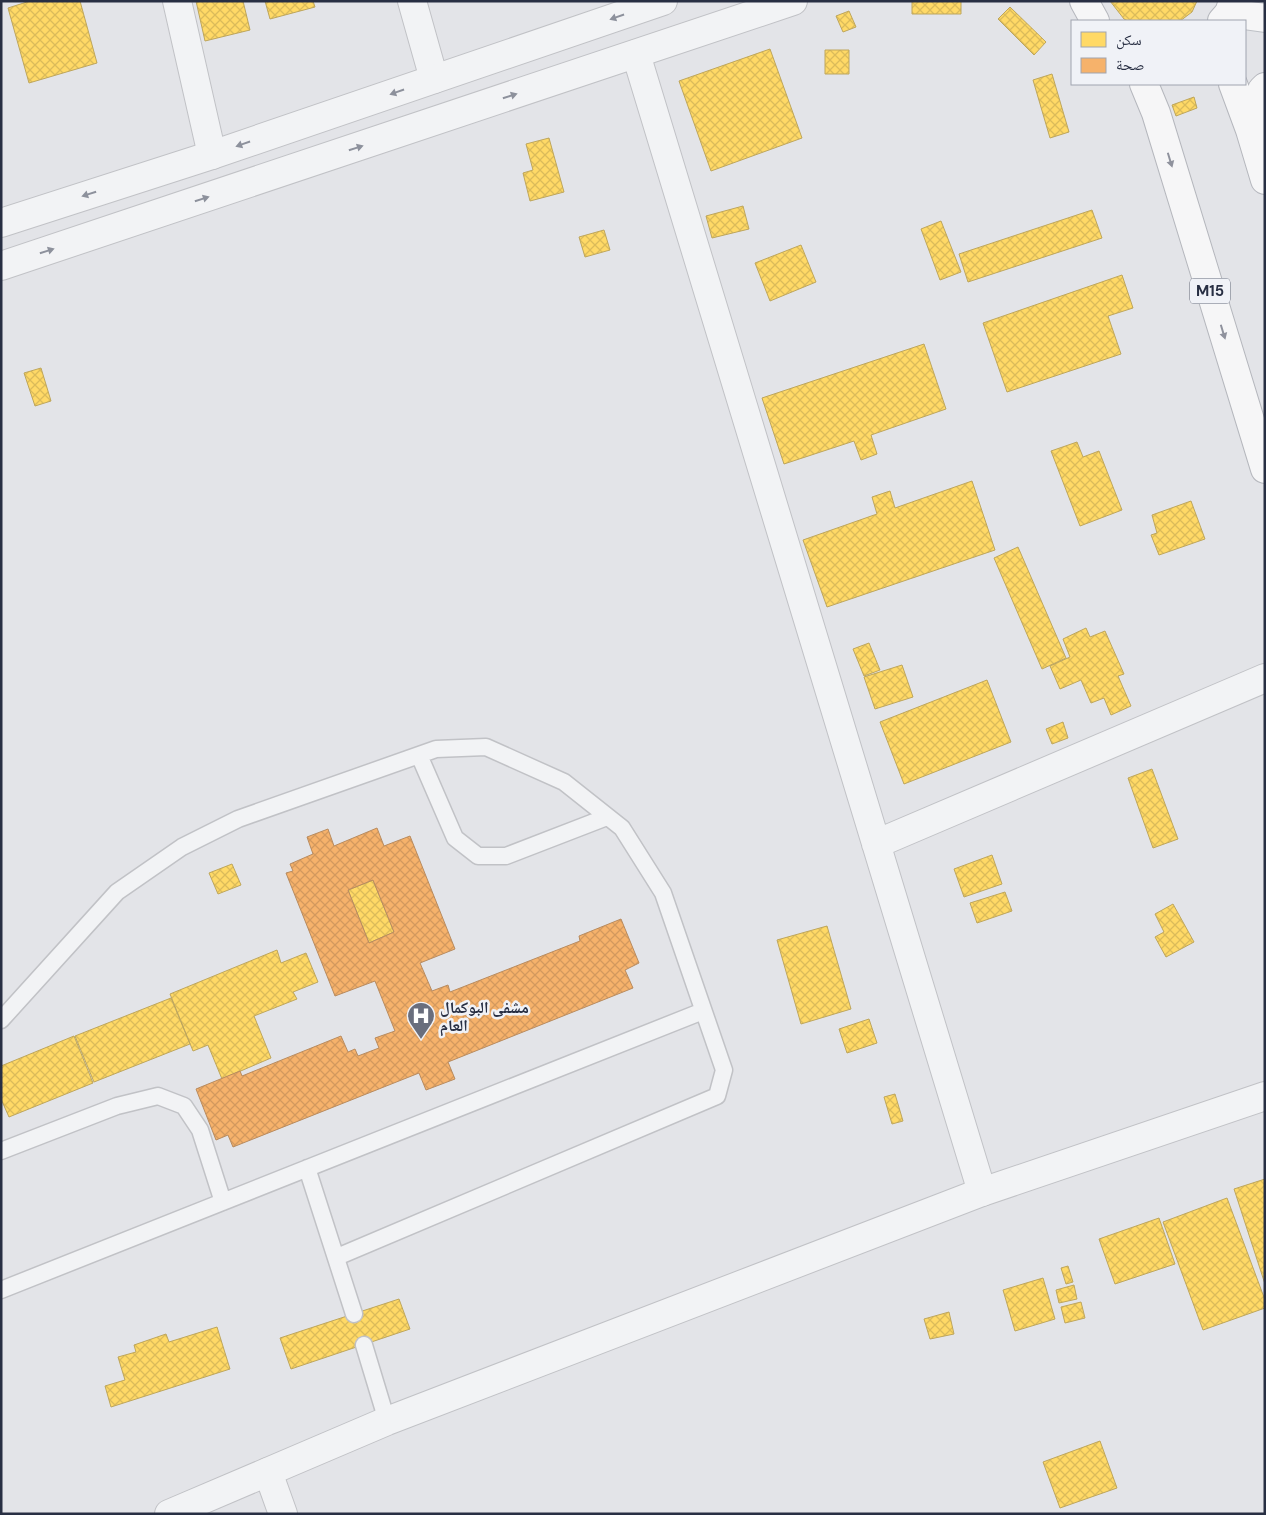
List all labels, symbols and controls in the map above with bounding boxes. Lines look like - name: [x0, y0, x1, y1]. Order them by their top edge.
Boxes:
- one-way arrow: [610, 14, 625, 21]
- legend: [1071, 20, 1246, 85]
- text: سكن: [1116, 30, 1142, 50]
- text: صحة: [1116, 55, 1145, 75]
- one-way arrow: [389, 88, 404, 96]
- one-way arrow: [503, 92, 518, 100]
- one-way arrow: [236, 141, 251, 148]
- one-way arrow: [348, 144, 363, 151]
- one-way arrow: [1167, 152, 1175, 167]
- one-way arrow: [81, 191, 96, 199]
- one-way arrow: [194, 195, 209, 203]
- one-way arrow: [40, 247, 55, 254]
- road number: M15: [1190, 278, 1230, 304]
- one-way arrow: [1219, 324, 1227, 339]
- place label: مشفى البوكمال العام: [440, 997, 529, 1037]
- hospital icon: مشفى البوكمال العام: [406, 1001, 436, 1040]

